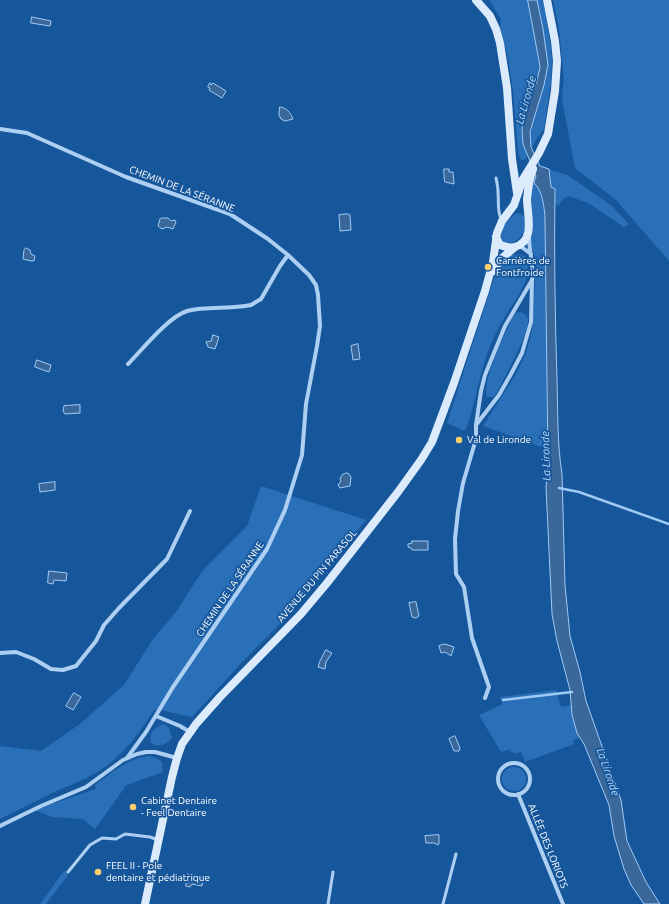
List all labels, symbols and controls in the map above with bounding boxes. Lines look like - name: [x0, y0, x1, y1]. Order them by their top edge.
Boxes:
- water label: La Lironde: [513, 74, 539, 126]
- street label: CHEMIN DE LA SÉRANNE: [127, 163, 237, 215]
- place label: Carrières de Fontfroide: [496, 255, 550, 278]
- marker: Carrières de Fontfroide: [483, 262, 493, 272]
- water label: La Lironde: [539, 431, 553, 481]
- place label: Val de Lironde: [467, 434, 531, 446]
- marker: Val de Lironde: [454, 435, 464, 445]
- street label: AVENUE DU PIN PARASOL: [275, 527, 359, 625]
- street label: CHEMIN DE LA SÉRANNE: [194, 539, 266, 639]
- water label: La Lironde: [594, 746, 622, 798]
- place label: Cabinet Dentaire - Feel Dentaire: [141, 795, 217, 818]
- marker: Cabinet Dentaire - Feel Dentaire: [128, 802, 138, 812]
- street label: ALLÉE DES LORIOTS: [526, 802, 570, 890]
- place label: FEEL II - Pole dentaire et pédiatrique: [106, 860, 210, 884]
- marker: FEEL II - Pole dentaire et pédiatrique: [93, 867, 103, 877]

